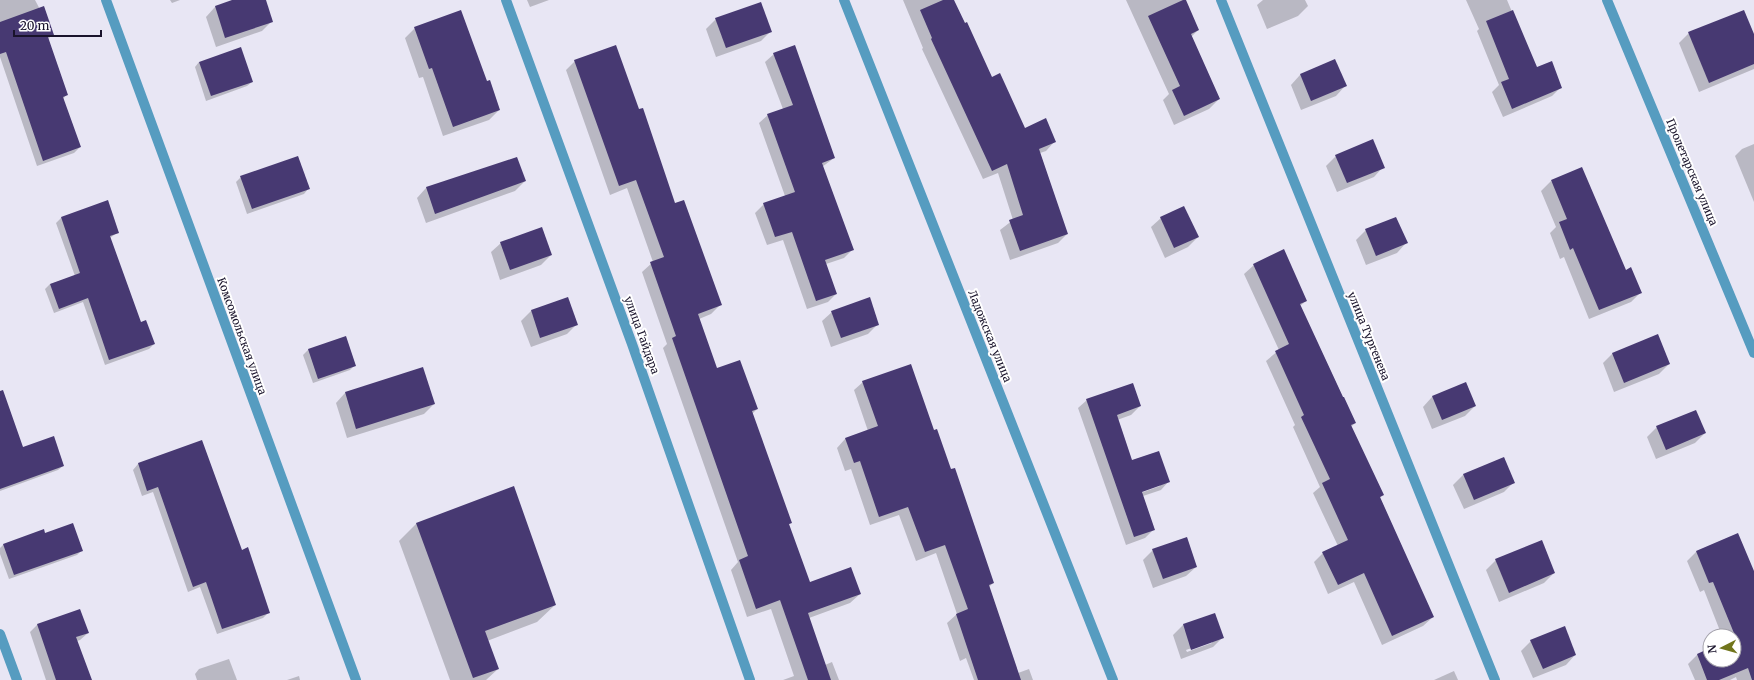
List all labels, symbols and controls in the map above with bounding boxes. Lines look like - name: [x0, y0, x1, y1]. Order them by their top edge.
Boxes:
- scale bar: [14, 12, 101, 38]
- text: 20 m: [20, 18, 49, 33]
- street label: Пролетарская улица: [1663, 116, 1721, 228]
- street label: Комсомольская улица: [214, 275, 270, 397]
- street label: Ладожская улица: [965, 288, 1015, 384]
- street label: улица Тургенева: [1345, 290, 1393, 383]
- street label: улица Гайдара: [621, 294, 663, 376]
- north arrow: [1702, 628, 1742, 668]
- text: N: [1705, 644, 1719, 654]

